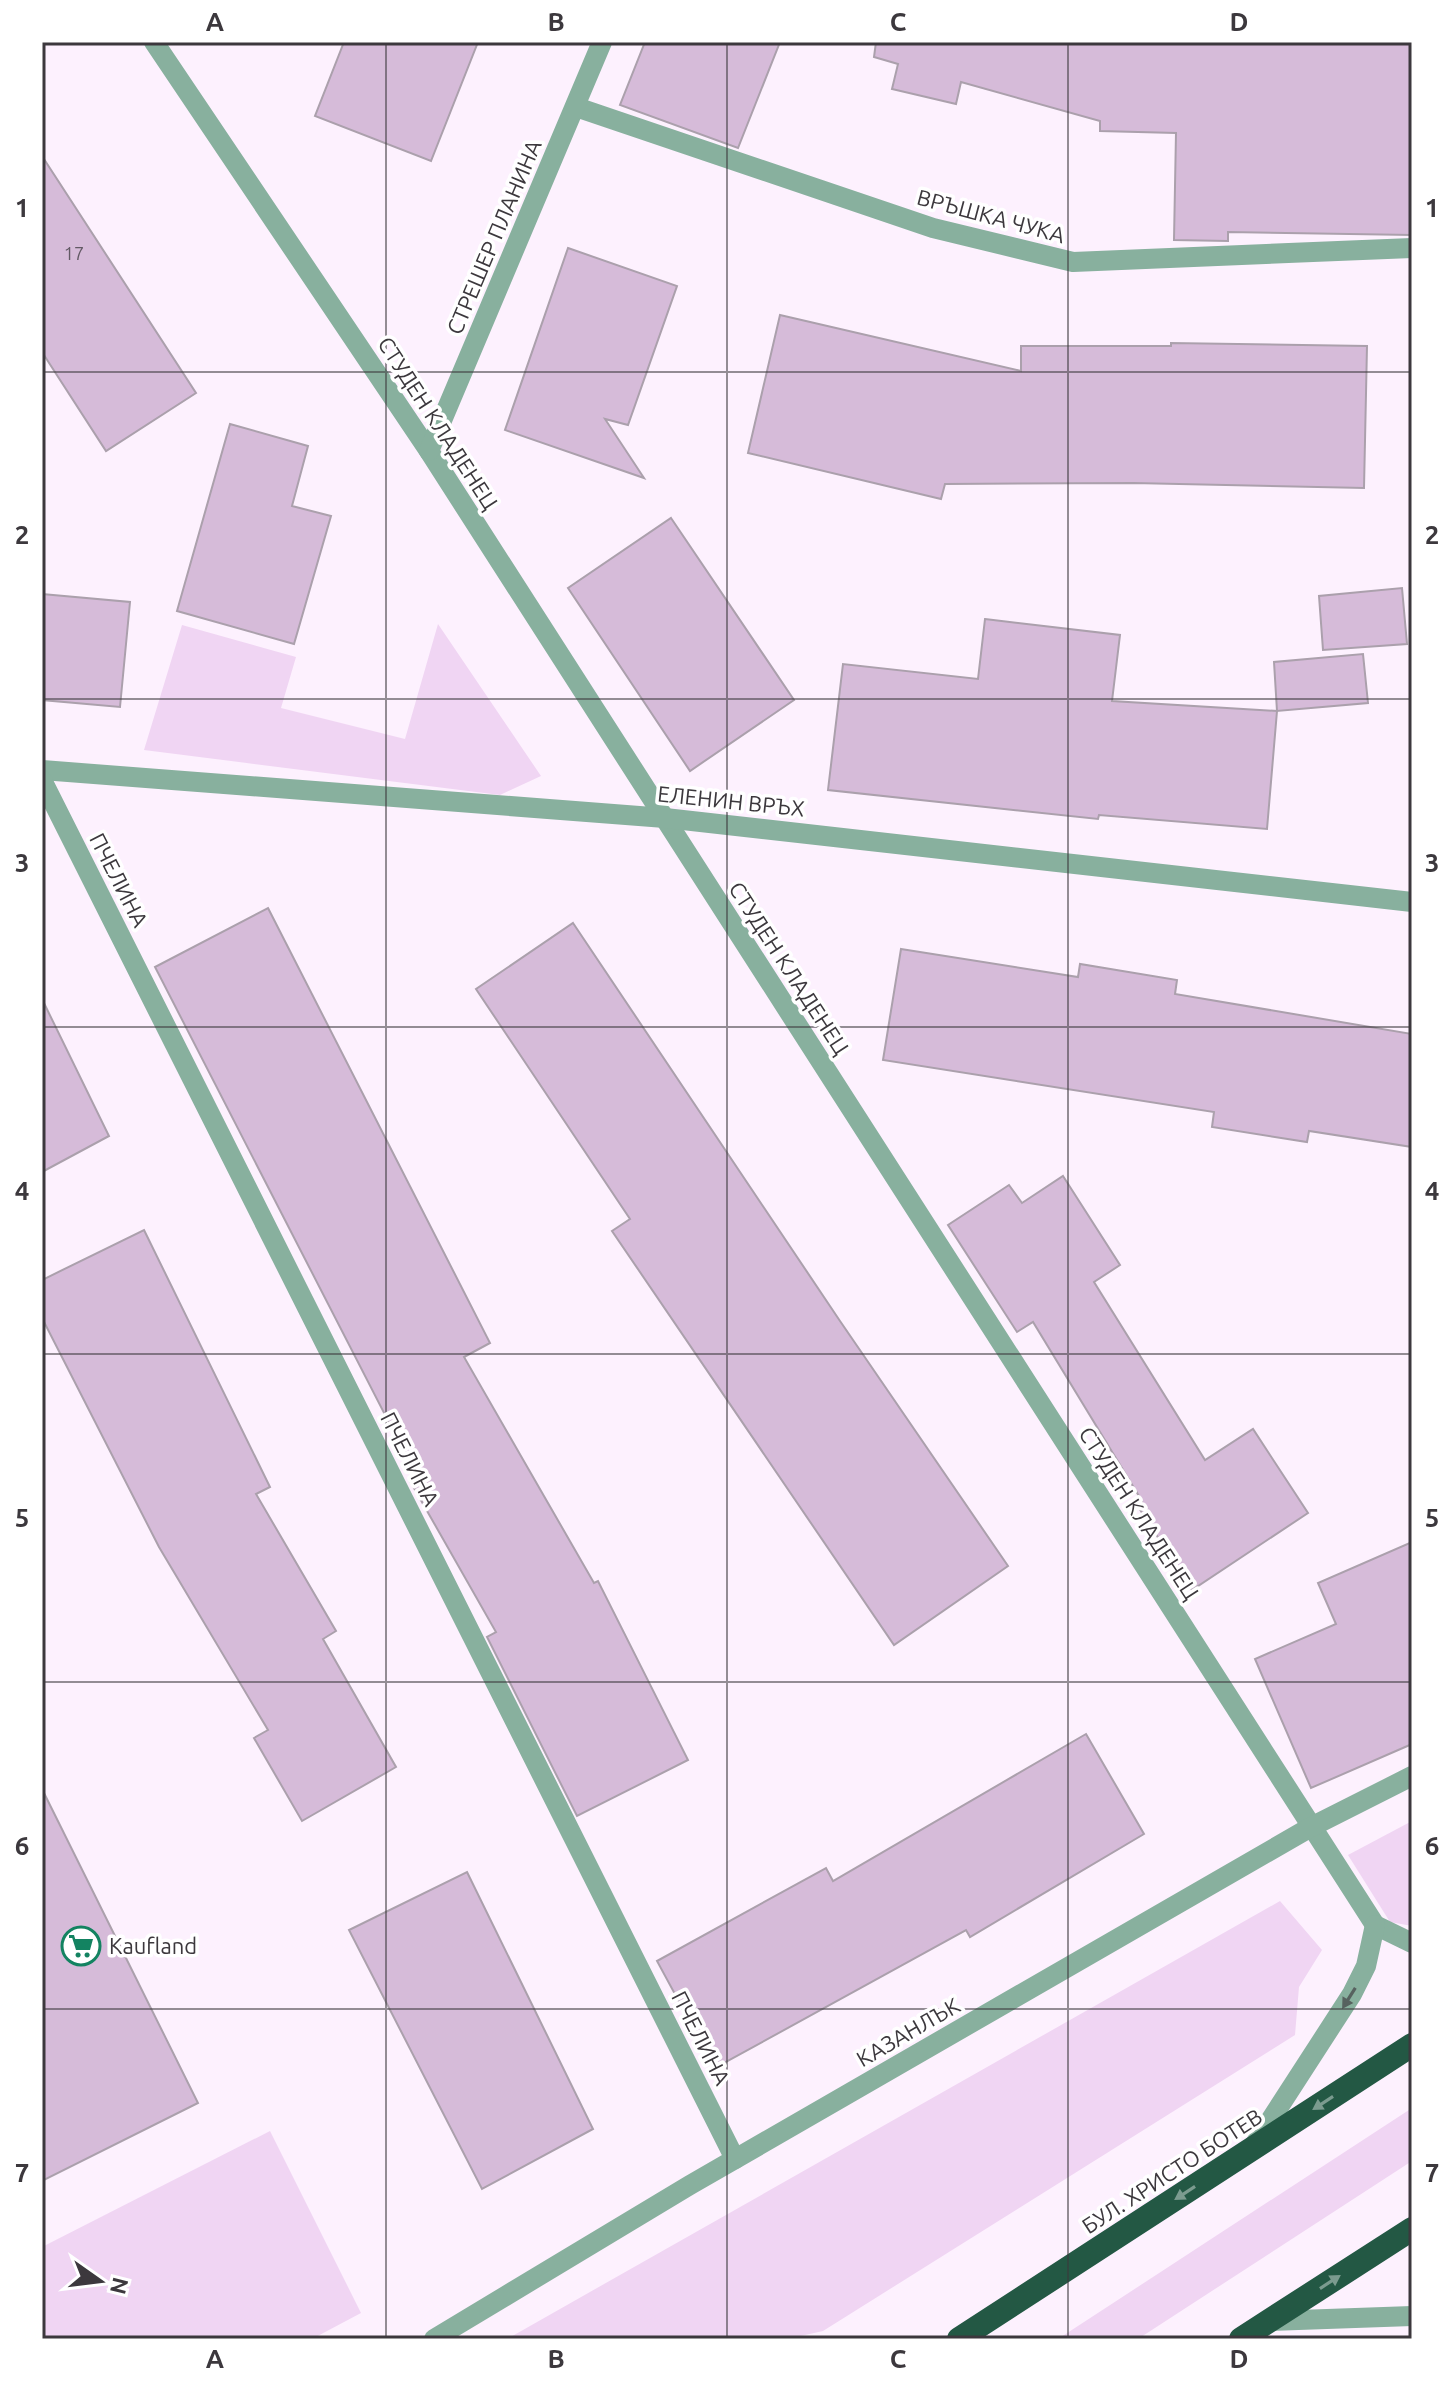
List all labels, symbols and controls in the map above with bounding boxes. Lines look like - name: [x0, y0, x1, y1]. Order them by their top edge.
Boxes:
- text: A: [206, 7, 225, 36]
- text: B: [547, 7, 565, 36]
- text: C: [890, 7, 907, 36]
- text: D: [1230, 7, 1248, 36]
- street label: СТРЕШЕР ПЛАНИНА: [441, 135, 546, 338]
- street label: ВРЪШКА ЧУКА: [915, 184, 1068, 247]
- text: 1: [15, 193, 29, 222]
- text: 1: [1425, 193, 1439, 222]
- house number: 17: [64, 243, 84, 263]
- street label: СТУДЕН КЛАДЕНЕЦ: [373, 332, 504, 514]
- text: 2: [15, 520, 29, 549]
- text: 2: [1425, 520, 1439, 549]
- street label: ЕЛЕНИН ВРЪХ: [656, 780, 806, 821]
- street label: ПЧЕЛИНА: [85, 829, 154, 931]
- text: 3: [15, 848, 29, 877]
- text: 3: [1425, 848, 1439, 877]
- street label: СТУДЕН КЛАДЕНЕЦ: [724, 877, 855, 1059]
- text: 4: [15, 1176, 29, 1205]
- text: 4: [1425, 1176, 1439, 1205]
- street label: ПЧЕЛИНА: [376, 1408, 445, 1510]
- street label: СТУДЕН КЛАДЕНЕЦ: [1074, 1422, 1205, 1604]
- text: 5: [15, 1503, 29, 1532]
- text: 5: [1425, 1503, 1439, 1532]
- text: 6: [15, 1831, 29, 1860]
- text: 6: [1425, 1831, 1439, 1860]
- supermarket icon: Kaufland: [60, 1925, 102, 1967]
- place label: Kaufland: [109, 1933, 197, 1958]
- street label: ПЧЕЛИНА: [667, 1987, 736, 2089]
- one-way arrow: [1342, 1987, 1356, 2009]
- street label: КАЗАНЛЪК: [852, 1992, 964, 2071]
- one-way arrow: [1313, 2095, 1334, 2110]
- street label: БУЛ. ХРИСТО БОТЕВ: [1077, 2103, 1266, 2238]
- text: 7: [15, 2158, 29, 2187]
- text: 7: [1425, 2158, 1439, 2187]
- one-way arrow: [1174, 2185, 1196, 2200]
- north arrow: [60, 2241, 140, 2321]
- text: N: [106, 2275, 134, 2297]
- one-way arrow: [1319, 2275, 1341, 2290]
- text: A: [206, 2344, 225, 2373]
- text: B: [547, 2344, 565, 2373]
- text: C: [890, 2344, 907, 2373]
- text: D: [1230, 2344, 1248, 2373]

